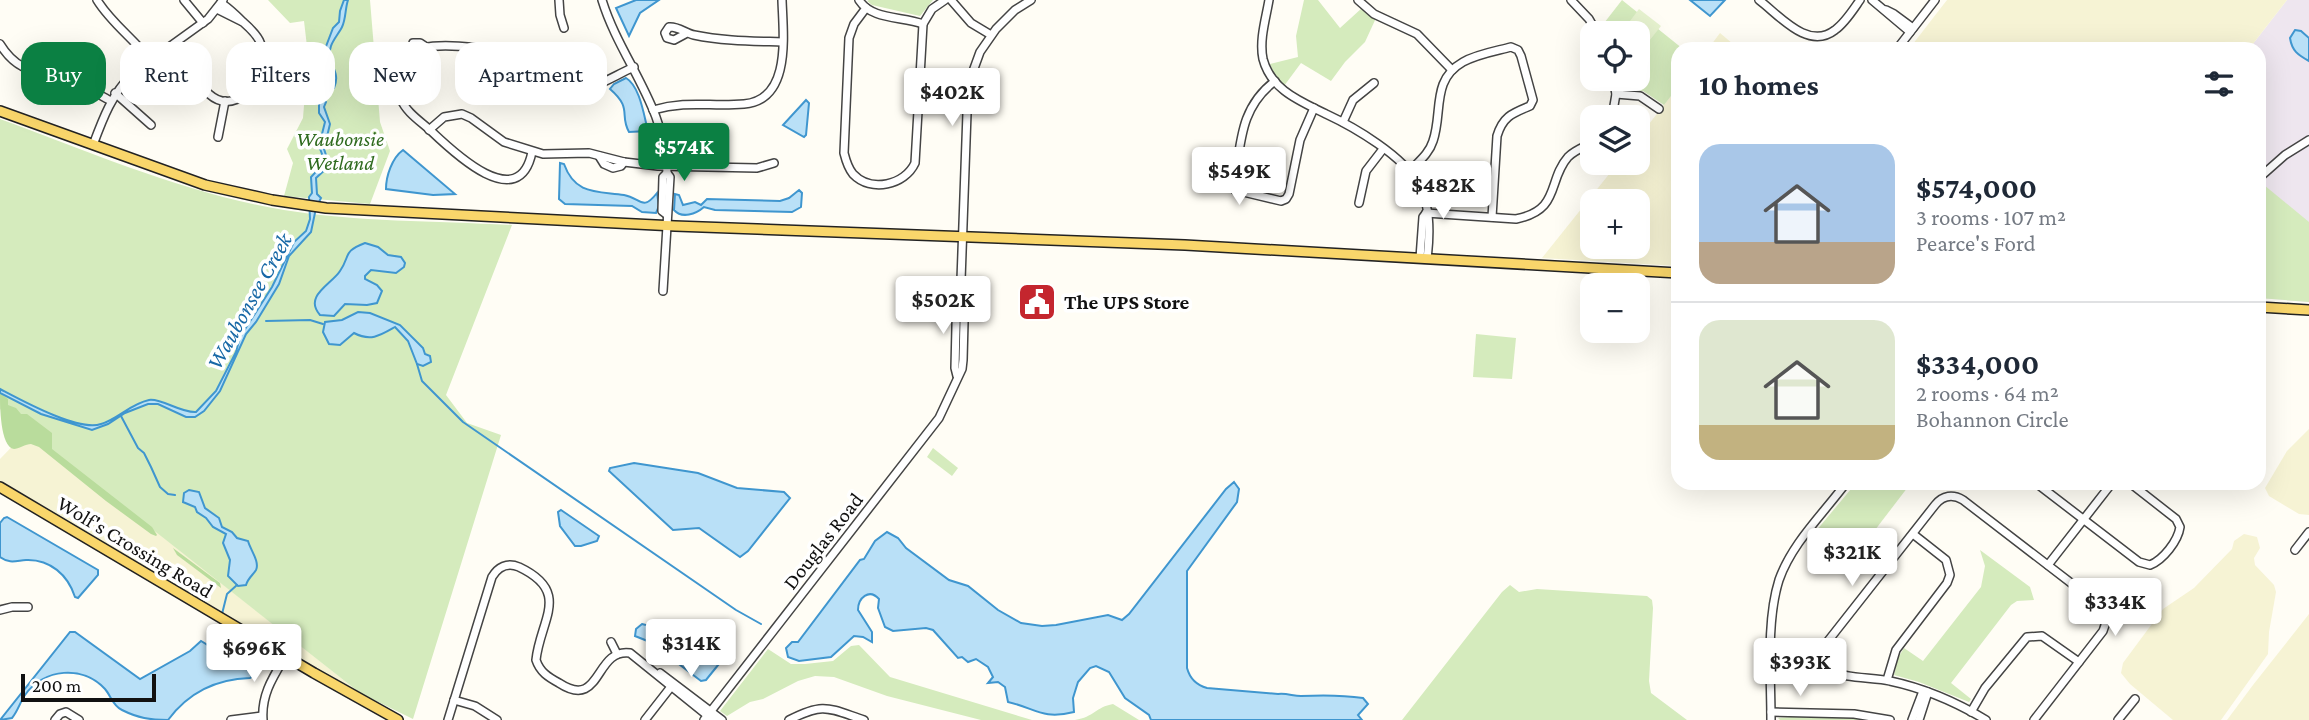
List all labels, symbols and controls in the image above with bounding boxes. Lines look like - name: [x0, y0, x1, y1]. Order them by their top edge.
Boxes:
- map controls: [1580, 21, 1650, 343]
- button: locate: [1580, 21, 1650, 91]
- chip: Buy: [21, 42, 106, 105]
- chip: Rent: [120, 42, 212, 105]
- chip: Filters: [226, 42, 335, 105]
- chip: New: [349, 42, 441, 105]
- chip: Apartment: [455, 42, 607, 105]
- icon: filters: [2200, 65, 2238, 103]
- pin: $402K: [903, 68, 1001, 128]
- text: 10 homes: [1699, 68, 1819, 101]
- text: $402K: [920, 78, 984, 104]
- button: layers: [1580, 105, 1650, 175]
- pin: $574K: [635, 124, 733, 183]
- park label: Waubonsie Wetland: [296, 127, 384, 175]
- text: $574K: [654, 133, 714, 159]
- pin: $549K: [1190, 148, 1288, 207]
- text: $549K: [1208, 157, 1270, 183]
- pin: $482K: [1394, 162, 1492, 221]
- text: $482K: [1411, 171, 1475, 197]
- text: $574,000: [1916, 171, 2037, 204]
- icon: home: [1755, 172, 1839, 256]
- button: +: [1580, 189, 1650, 259]
- text: 3 rooms · 107 m²: [1916, 204, 2066, 230]
- water label: Waubonsee Creek: [201, 228, 298, 374]
- text: Pearce's Ford: [1916, 230, 2036, 256]
- button: −: [1580, 273, 1650, 343]
- pin: $502K: [894, 276, 992, 336]
- public building icon: The UPS Store: [1016, 281, 1058, 323]
- text: $502K: [912, 286, 974, 312]
- place label: The UPS Store: [1064, 290, 1190, 314]
- text: $334,000: [1916, 347, 2039, 380]
- icon: home: [1755, 348, 1839, 432]
- text: 2 rooms · 64 m²: [1916, 380, 2059, 406]
- text: Bohannon Circle: [1916, 406, 2069, 432]
- street label: Douglas Road: [778, 488, 868, 594]
- street label: Wolf's Crossing Road: [53, 491, 217, 603]
- pin: $321K: [1803, 528, 1901, 588]
- text: $321K: [1823, 538, 1881, 564]
- pin: $334K: [2066, 578, 2164, 638]
- text: $334K: [2085, 588, 2145, 614]
- pin: $314K: [642, 620, 740, 679]
- pin: $696K: [205, 624, 303, 684]
- text: $314K: [662, 629, 720, 655]
- text: $696K: [222, 634, 286, 660]
- pin: $393K: [1751, 638, 1849, 698]
- text: $393K: [1770, 648, 1830, 674]
- scale bar: [21, 671, 156, 703]
- text: 200 m: [32, 675, 81, 696]

